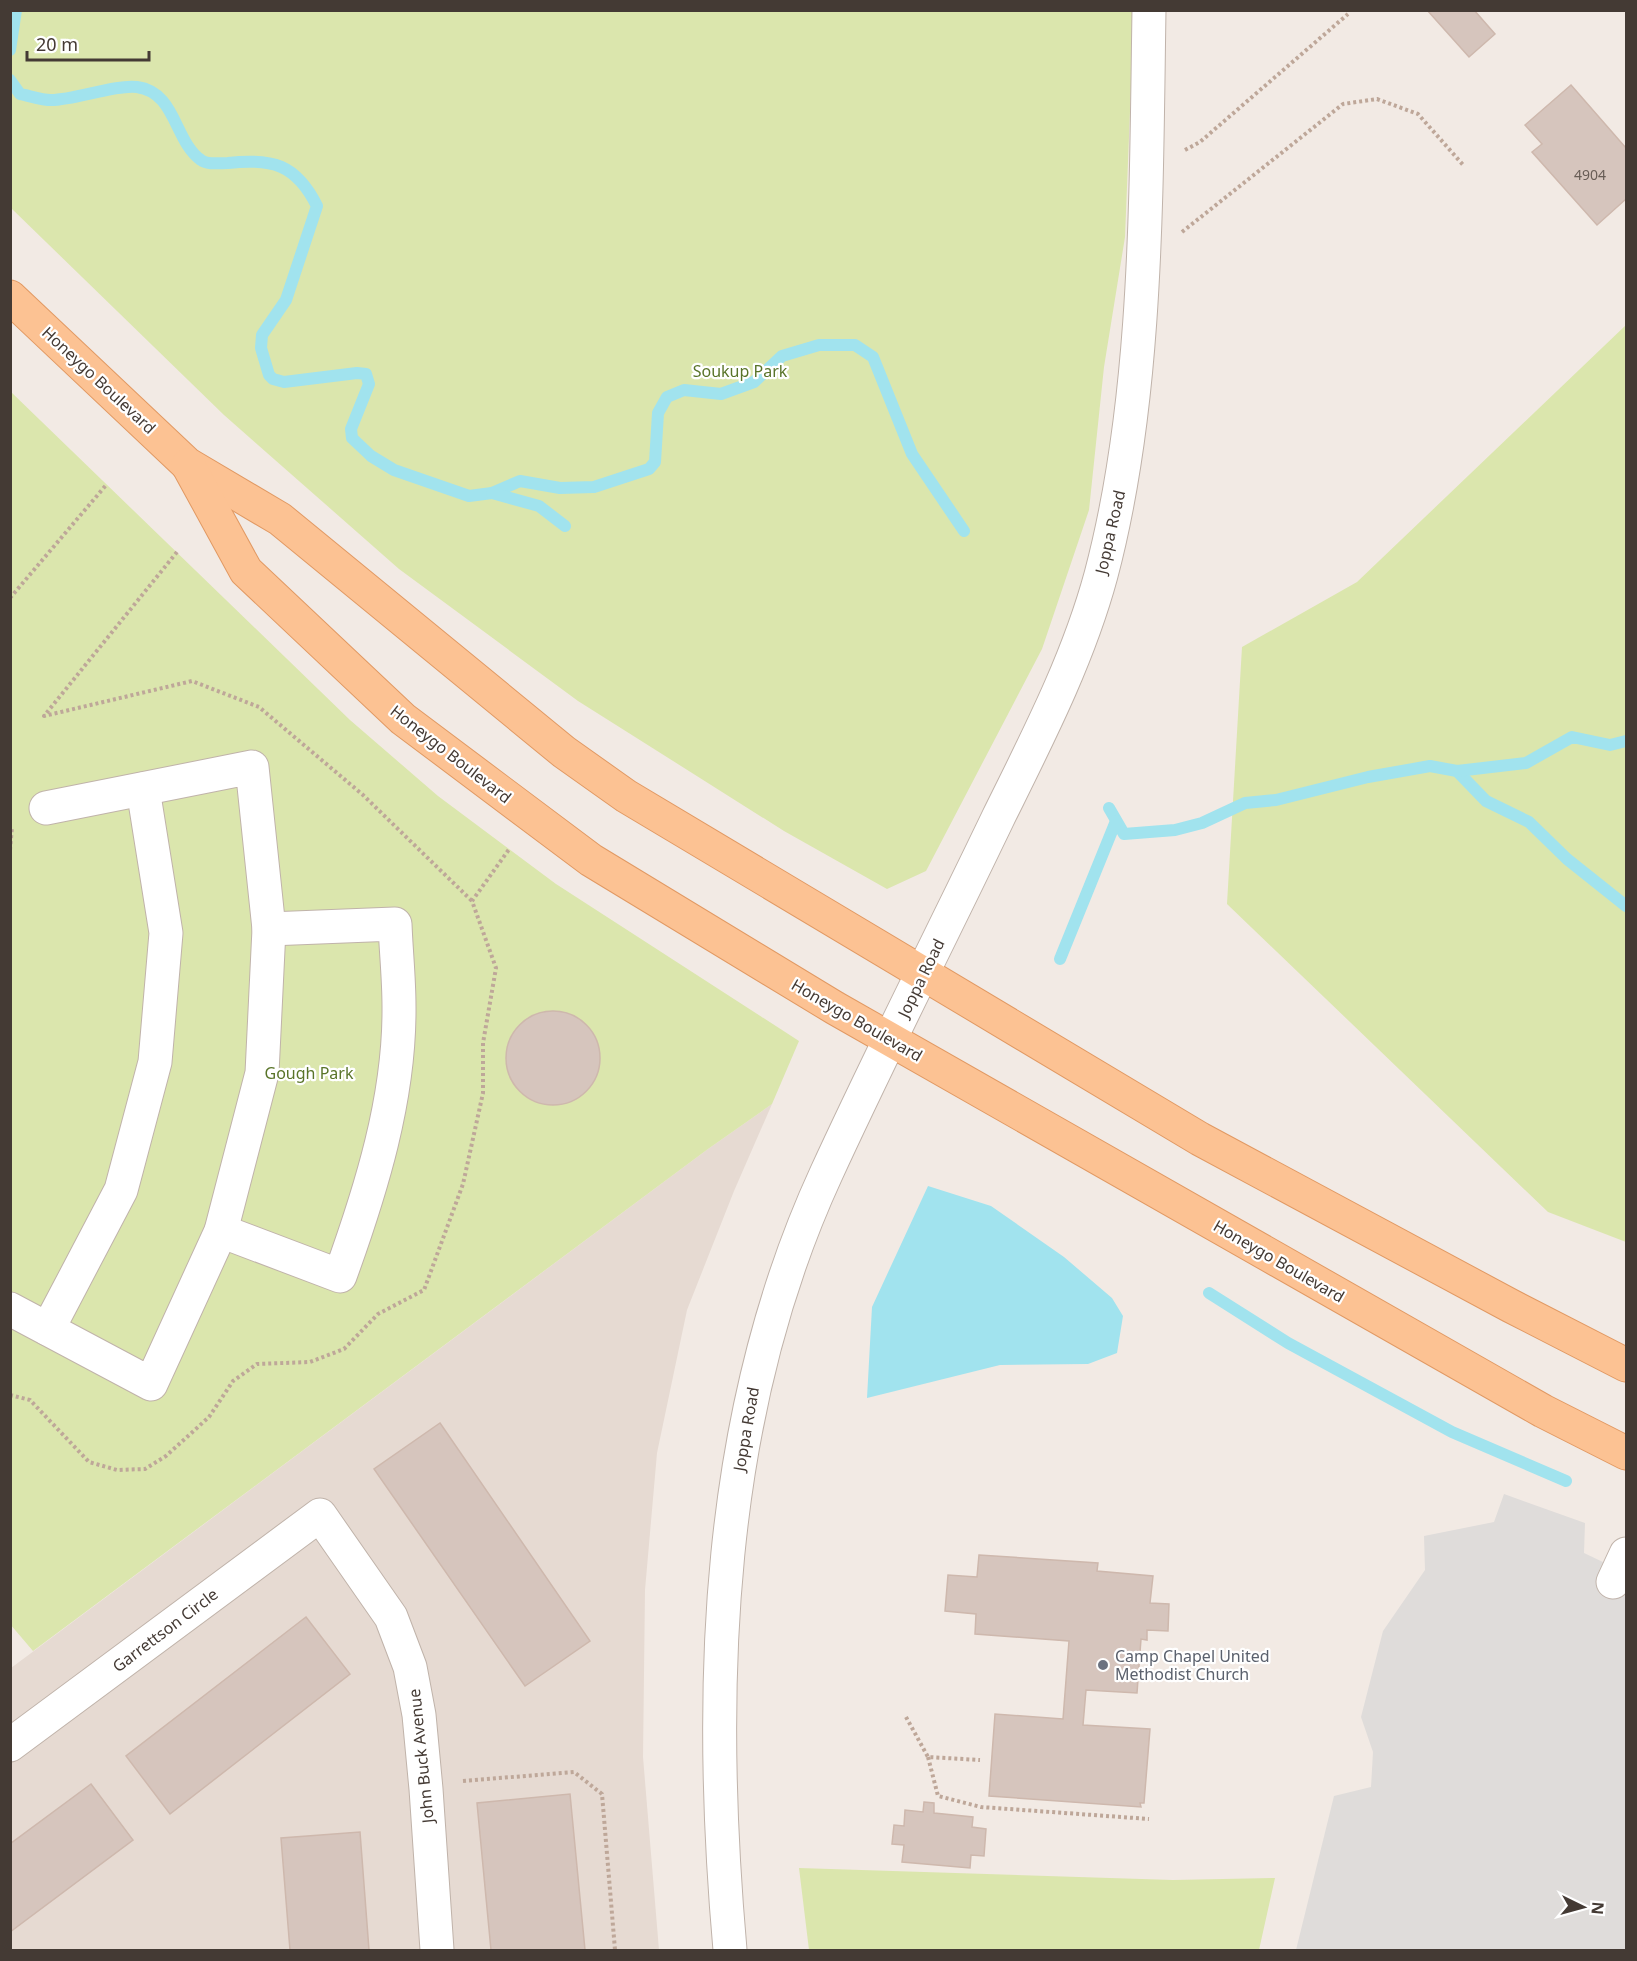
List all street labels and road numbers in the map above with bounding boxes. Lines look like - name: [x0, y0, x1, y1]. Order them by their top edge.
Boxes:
- street label: Honeygo Boulevard: [37, 321, 161, 439]
- street label: Joppa Road: [1089, 488, 1130, 578]
- street label: Honeygo Boulevard: [386, 700, 516, 808]
- street label: Joppa Road: [892, 935, 950, 1023]
- street label: Honeygo Boulevard: [787, 973, 927, 1067]
- street label: Honeygo Boulevard: [1209, 1214, 1349, 1308]
- street label: Joppa Road: [727, 1385, 764, 1475]
- street label: Garrettson Circle: [108, 1583, 222, 1677]
- street label: John Buck Avenue: [403, 1688, 439, 1826]

